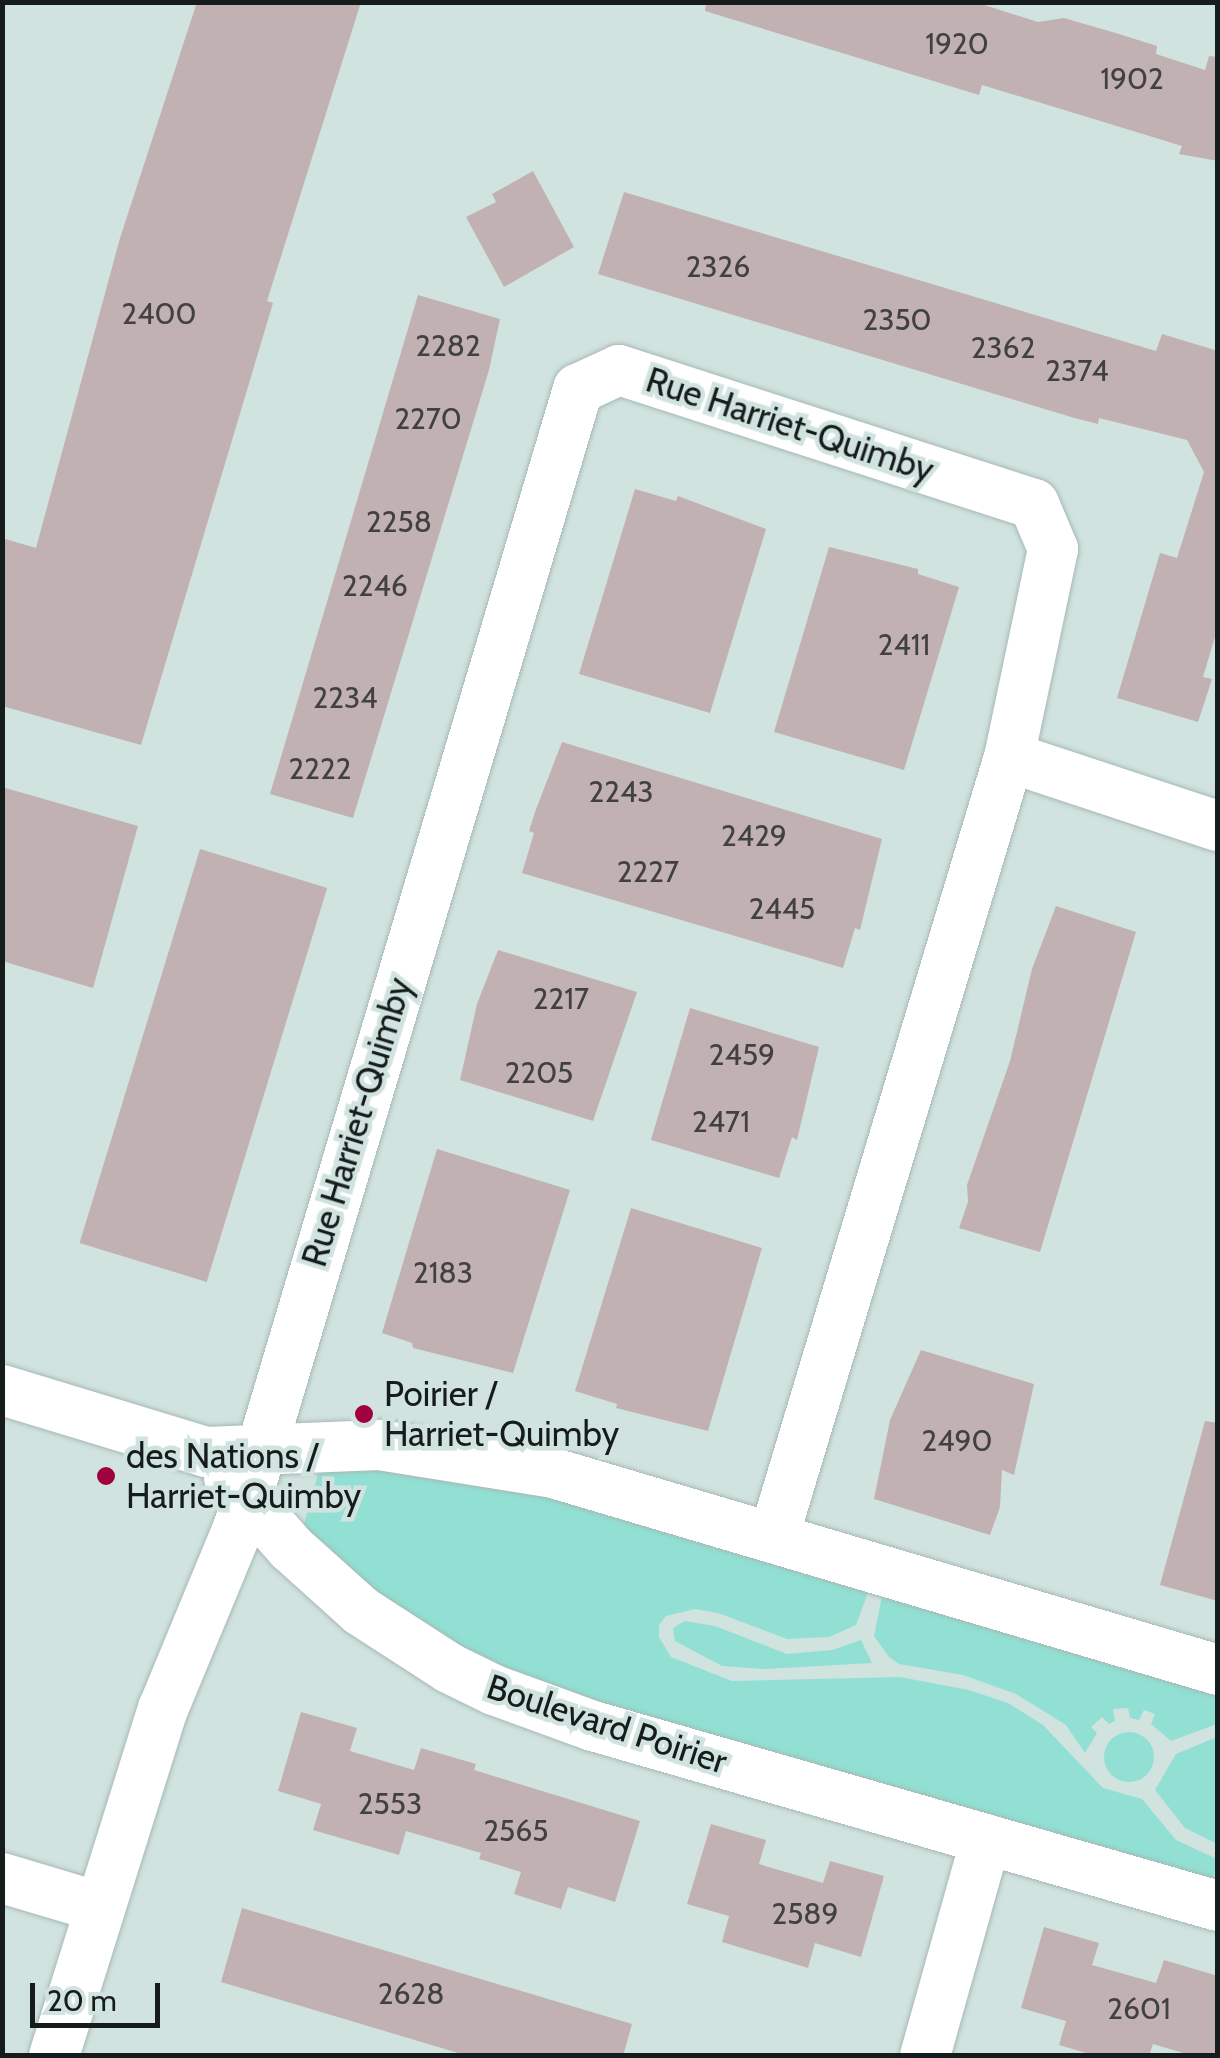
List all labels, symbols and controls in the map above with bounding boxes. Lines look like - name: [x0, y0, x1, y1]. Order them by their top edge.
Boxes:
- house number: 1920: [925, 26, 989, 62]
- house number: 1902: [1100, 61, 1164, 97]
- house number: 2326: [686, 249, 750, 285]
- house number: 2400: [122, 296, 196, 332]
- house number: 2350: [862, 302, 932, 338]
- house number: 2282: [415, 328, 481, 364]
- house number: 2362: [971, 330, 1035, 366]
- house number: 2374: [1045, 353, 1109, 389]
- street label: Rue Harriet-Quimby: [641, 359, 939, 491]
- house number: 2270: [394, 401, 462, 437]
- house number: 2258: [366, 504, 432, 540]
- house number: 2246: [342, 568, 408, 604]
- house number: 2411: [878, 627, 930, 663]
- house number: 2234: [312, 680, 378, 716]
- house number: 2222: [289, 751, 351, 787]
- house number: 2243: [588, 774, 654, 810]
- house number: 2429: [721, 818, 787, 854]
- house number: 2227: [617, 854, 679, 890]
- house number: 2445: [749, 891, 815, 927]
- street label: Rue Harriet-Quimby: [293, 972, 421, 1272]
- house number: 2217: [533, 981, 589, 1017]
- house number: 2459: [709, 1037, 775, 1073]
- house number: 2205: [505, 1055, 573, 1091]
- house number: 2471: [692, 1104, 750, 1140]
- house number: 2183: [413, 1255, 473, 1291]
- place label: Poirier / Harriet-Quimby: [384, 1373, 619, 1455]
- marker: Poirier / Harriet-Quimby: [353, 1403, 375, 1425]
- house number: 2490: [921, 1423, 993, 1459]
- place label: des Nations / Harriet-Quimby: [126, 1435, 361, 1517]
- marker: des Nations / Harriet-Quimby: [95, 1465, 117, 1487]
- street label: Boulevard Poirier: [482, 1665, 732, 1783]
- house number: 2553: [358, 1786, 422, 1822]
- house number: 2565: [483, 1813, 549, 1849]
- house number: 2589: [771, 1896, 839, 1932]
- scale bar: [35, 1963, 165, 2025]
- house number: 2628: [378, 1976, 444, 2012]
- text: 20 m: [47, 1982, 117, 2019]
- house number: 2601: [1107, 1991, 1171, 2027]

